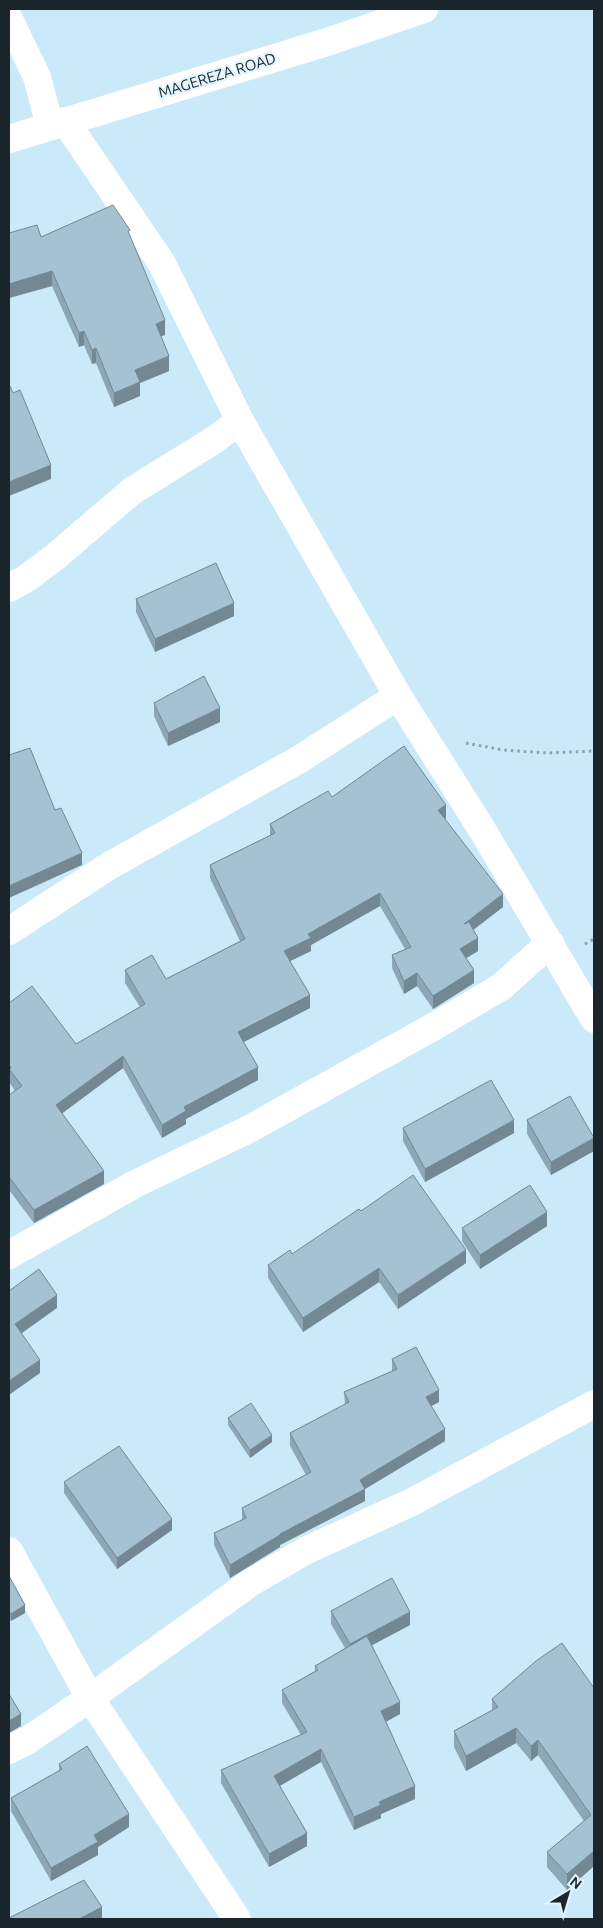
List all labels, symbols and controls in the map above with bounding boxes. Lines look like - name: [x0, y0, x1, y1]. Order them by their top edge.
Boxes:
- street label: MAGEREZA ROAD: [156, 49, 278, 101]
- north arrow: [543, 1868, 593, 1918]
- text: N: [567, 1873, 585, 1892]

